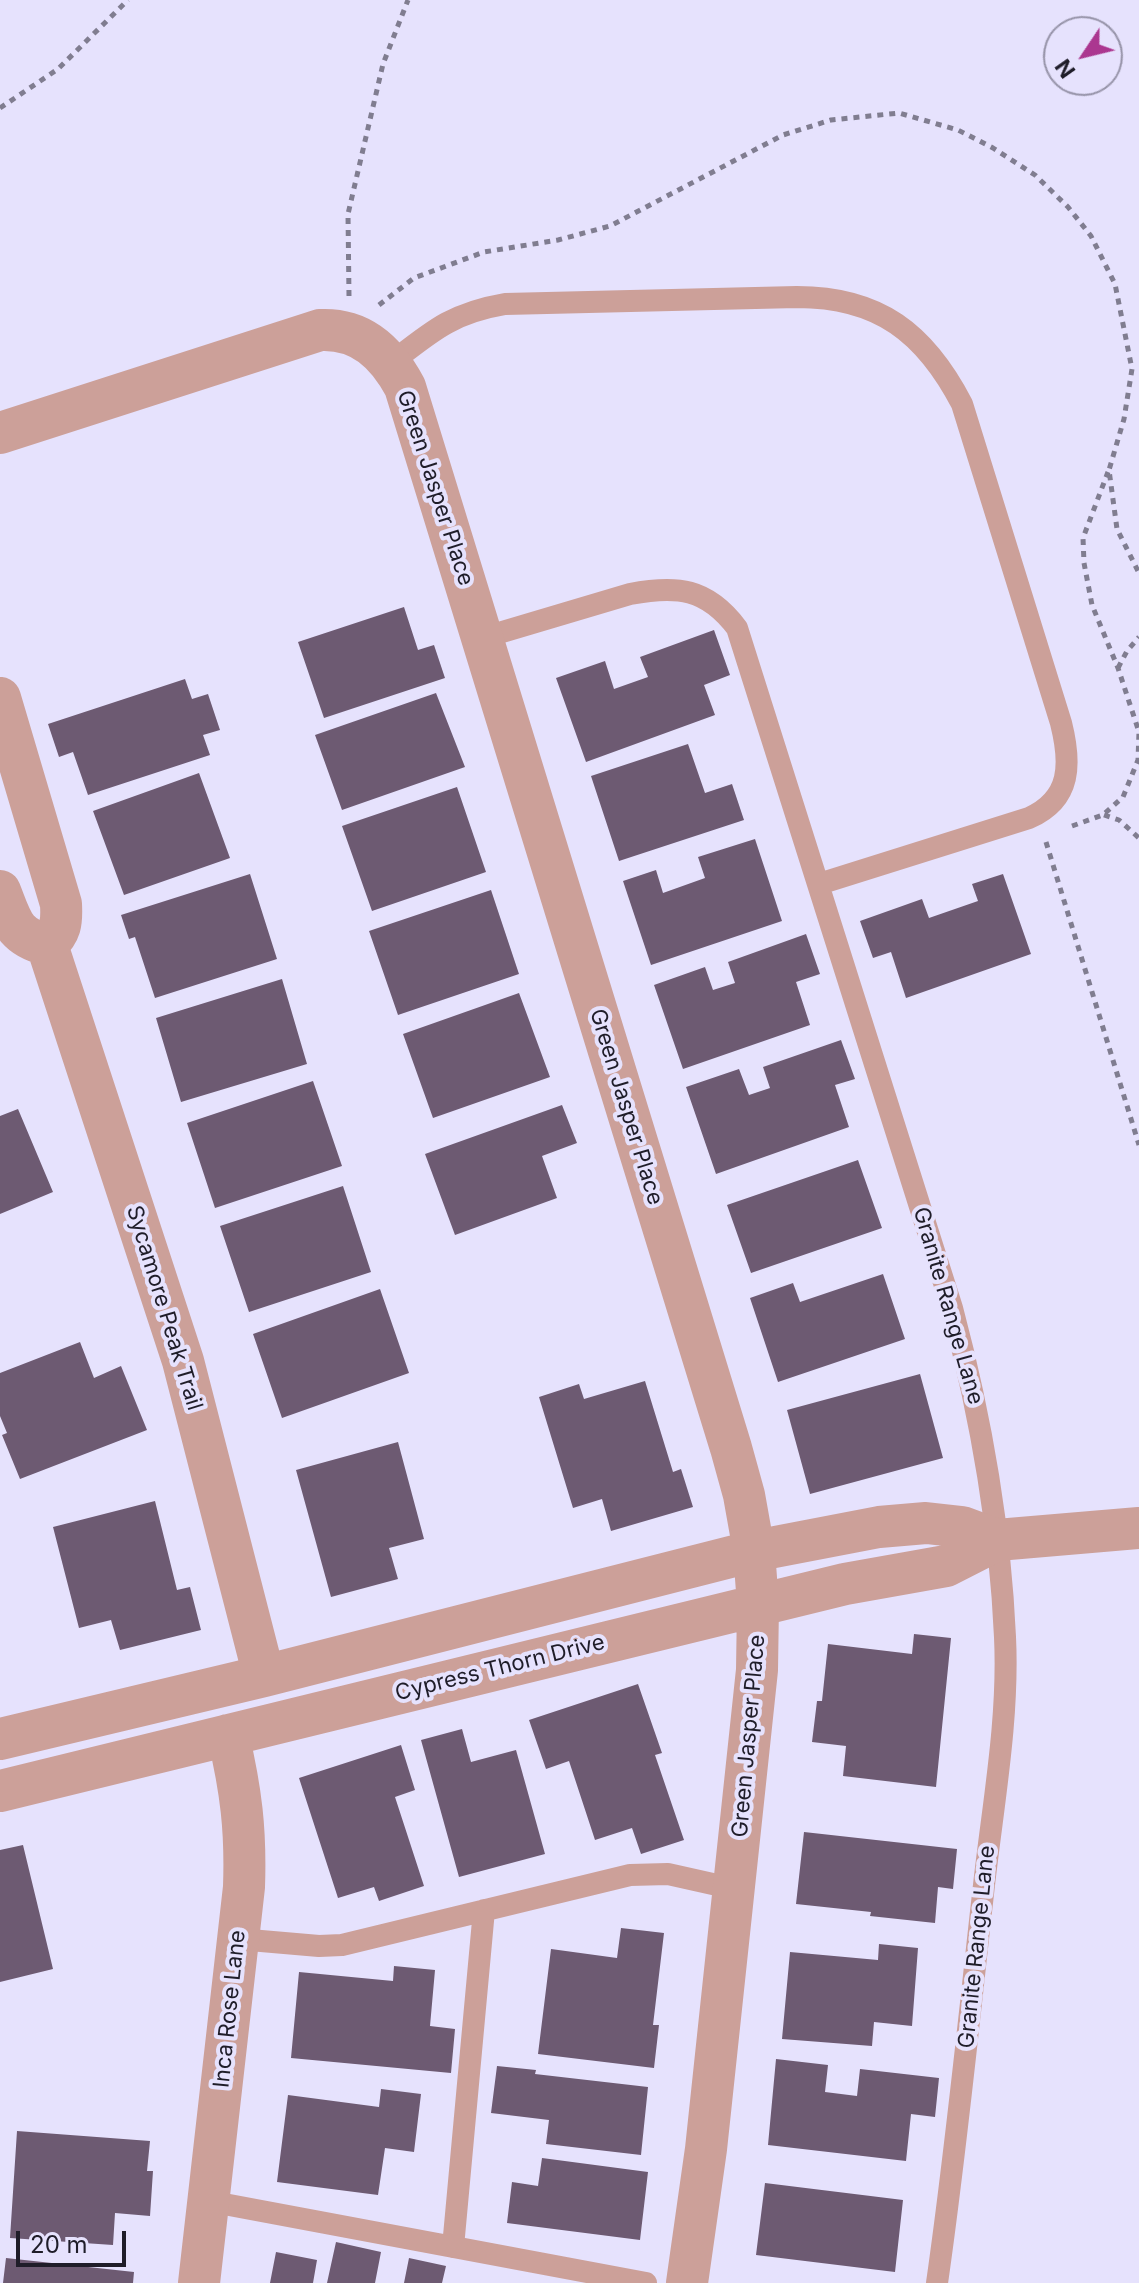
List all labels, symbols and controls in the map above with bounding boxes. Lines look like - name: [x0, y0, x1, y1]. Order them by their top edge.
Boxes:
- north arrow: [1043, 16, 1123, 96]
- text: N: [1050, 54, 1080, 83]
- street label: Green Jasper Place: [391, 387, 479, 589]
- street label: Green Jasper Place: [584, 1006, 668, 1208]
- street label: Sycamore Peak Trail: [120, 1203, 208, 1413]
- street label: Granite Range Lane: [907, 1204, 989, 1408]
- street label: Cypress Thorn Drive: [393, 1629, 607, 1707]
- street label: Green Jasper Place: [727, 1633, 771, 1839]
- street label: Granite Range Lane: [953, 1844, 1001, 2050]
- street label: Inca Rose Lane: [209, 1929, 251, 2089]
- scale bar: [20, 2215, 130, 2265]
- text: 20 m: [30, 2230, 88, 2259]

